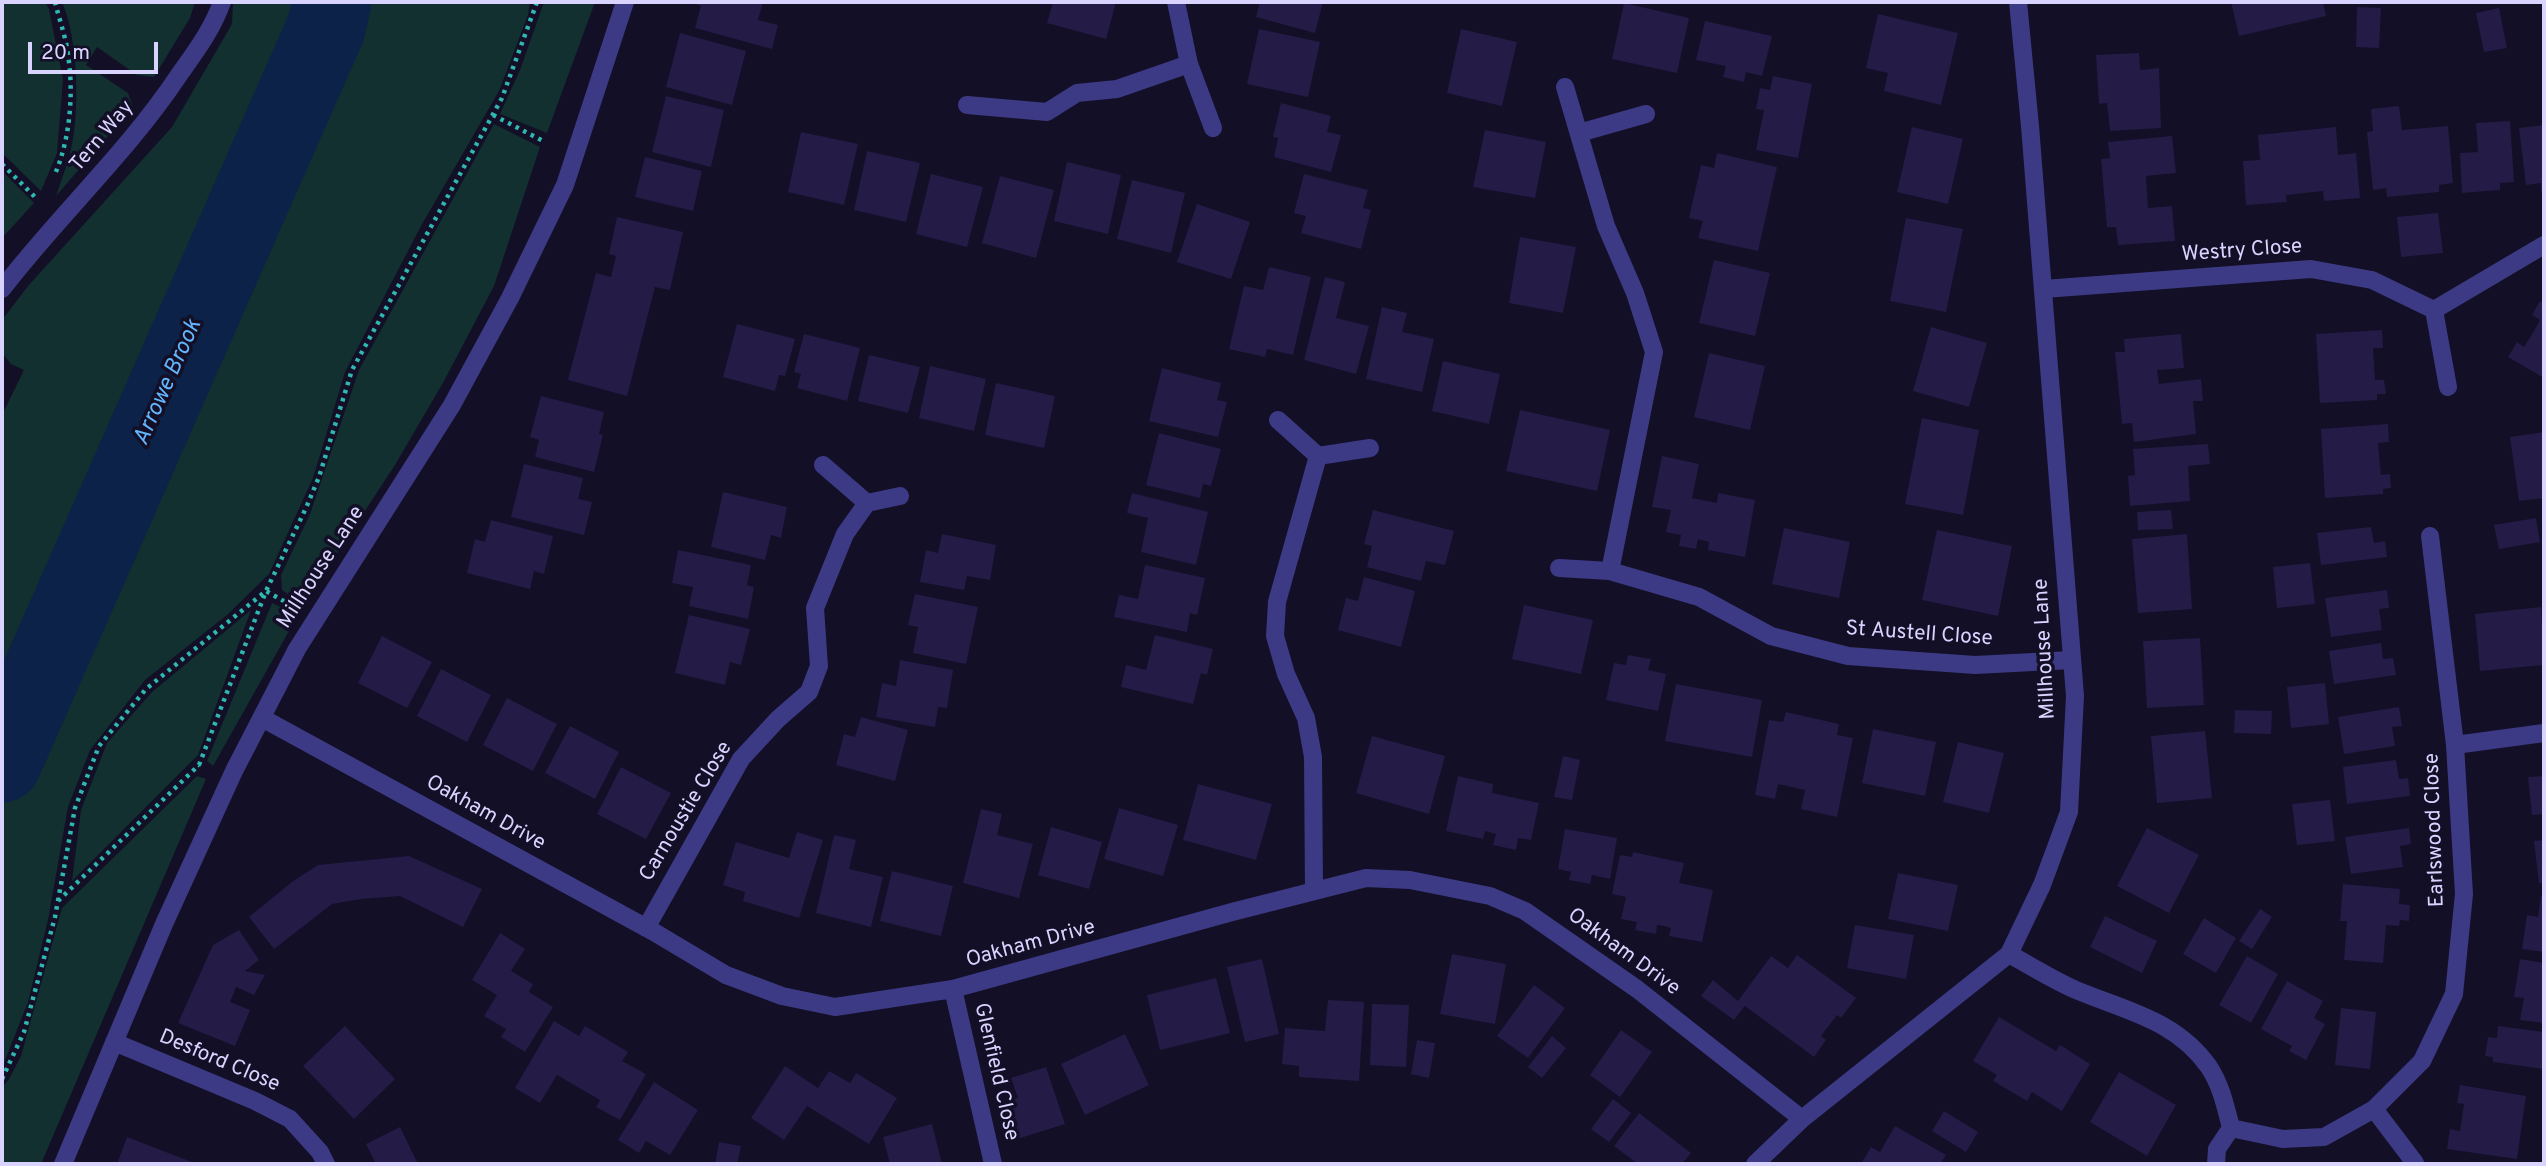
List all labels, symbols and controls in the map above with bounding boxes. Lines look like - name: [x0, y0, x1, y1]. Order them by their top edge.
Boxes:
- scale bar: [32, 28, 161, 72]
- text: 20 m: [41, 40, 90, 67]
- street label: Tern Way: [66, 96, 140, 178]
- street label: Westry Close: [2181, 235, 2303, 269]
- water label: Arrowe Brook: [129, 316, 209, 450]
- street label: Millhouse Lane: [273, 502, 371, 634]
- street label: Millhouse Lane: [2030, 578, 2062, 720]
- street label: St Austell Close: [1845, 617, 1993, 653]
- street label: Carnoustie Close: [635, 737, 739, 887]
- street label: Earlswood Close: [2421, 753, 2451, 907]
- street label: Oakham Drive: [421, 771, 549, 857]
- street label: Oakham Drive: [1562, 904, 1684, 1002]
- street label: Oakham Drive: [964, 916, 1098, 974]
- street label: Glenfield Close: [967, 1001, 1023, 1143]
- street label: Desford Close: [155, 1025, 283, 1099]

